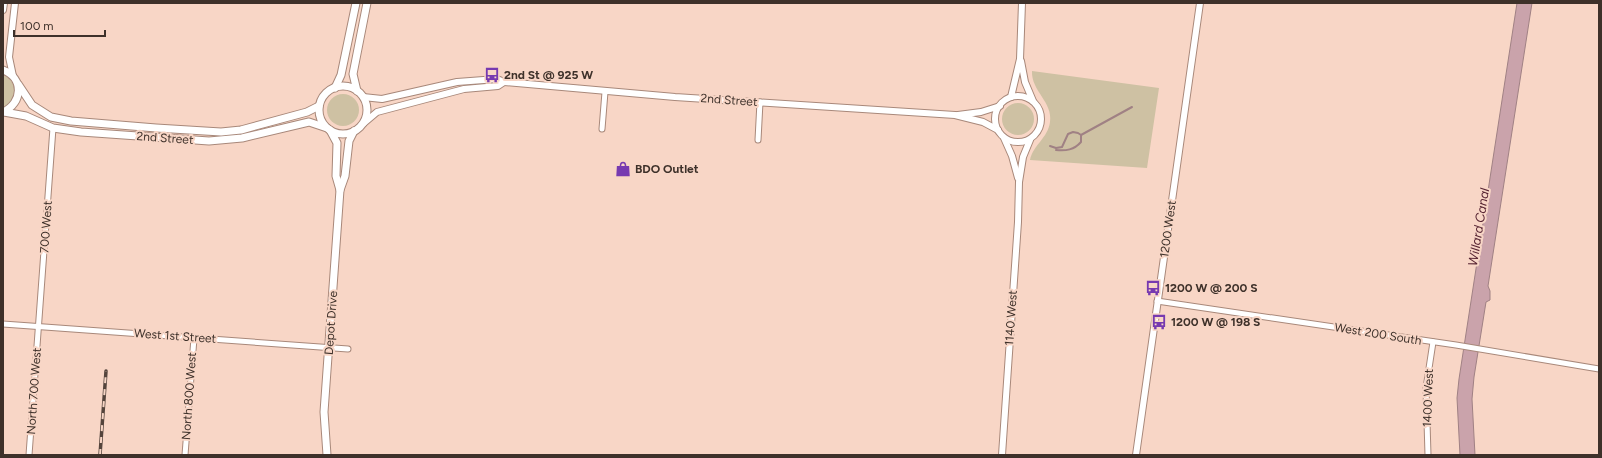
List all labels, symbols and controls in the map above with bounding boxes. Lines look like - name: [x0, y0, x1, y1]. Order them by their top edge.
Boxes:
- scale bar: [14, 12, 105, 38]
- text: 100 m: [20, 19, 54, 33]
- bus stop icon: 2nd St @ 925 W: [483, 66, 501, 84]
- place label: 2nd St @ 925 W: [504, 68, 593, 82]
- street label: 2nd Street: [700, 91, 758, 109]
- street label: 2nd Street: [136, 129, 194, 147]
- shop icon: BDO Outlet: [614, 160, 632, 178]
- place label: BDO Outlet: [635, 162, 699, 176]
- water label: Willard Canal: [1465, 187, 1492, 267]
- street label: 1200 West: [1157, 199, 1179, 259]
- street label: 700 West: [37, 200, 55, 254]
- bus stop icon: 1200 W @ 200 S: [1144, 279, 1162, 297]
- place label: 1200 W @ 200 S: [1165, 281, 1258, 295]
- street label: 1140 West: [1002, 289, 1020, 346]
- street label: Depot Drive: [322, 290, 340, 355]
- bus stop icon: 1200 W @ 198 S: [1150, 313, 1168, 331]
- place label: 1200 W @ 198 S: [1171, 315, 1260, 329]
- street label: West 200 South: [1333, 320, 1423, 348]
- street label: West 1st Street: [133, 326, 217, 346]
- street label: North 700 West: [24, 347, 44, 435]
- street label: North 800 West: [179, 351, 199, 440]
- street label: 1400 West: [1420, 368, 1436, 427]

